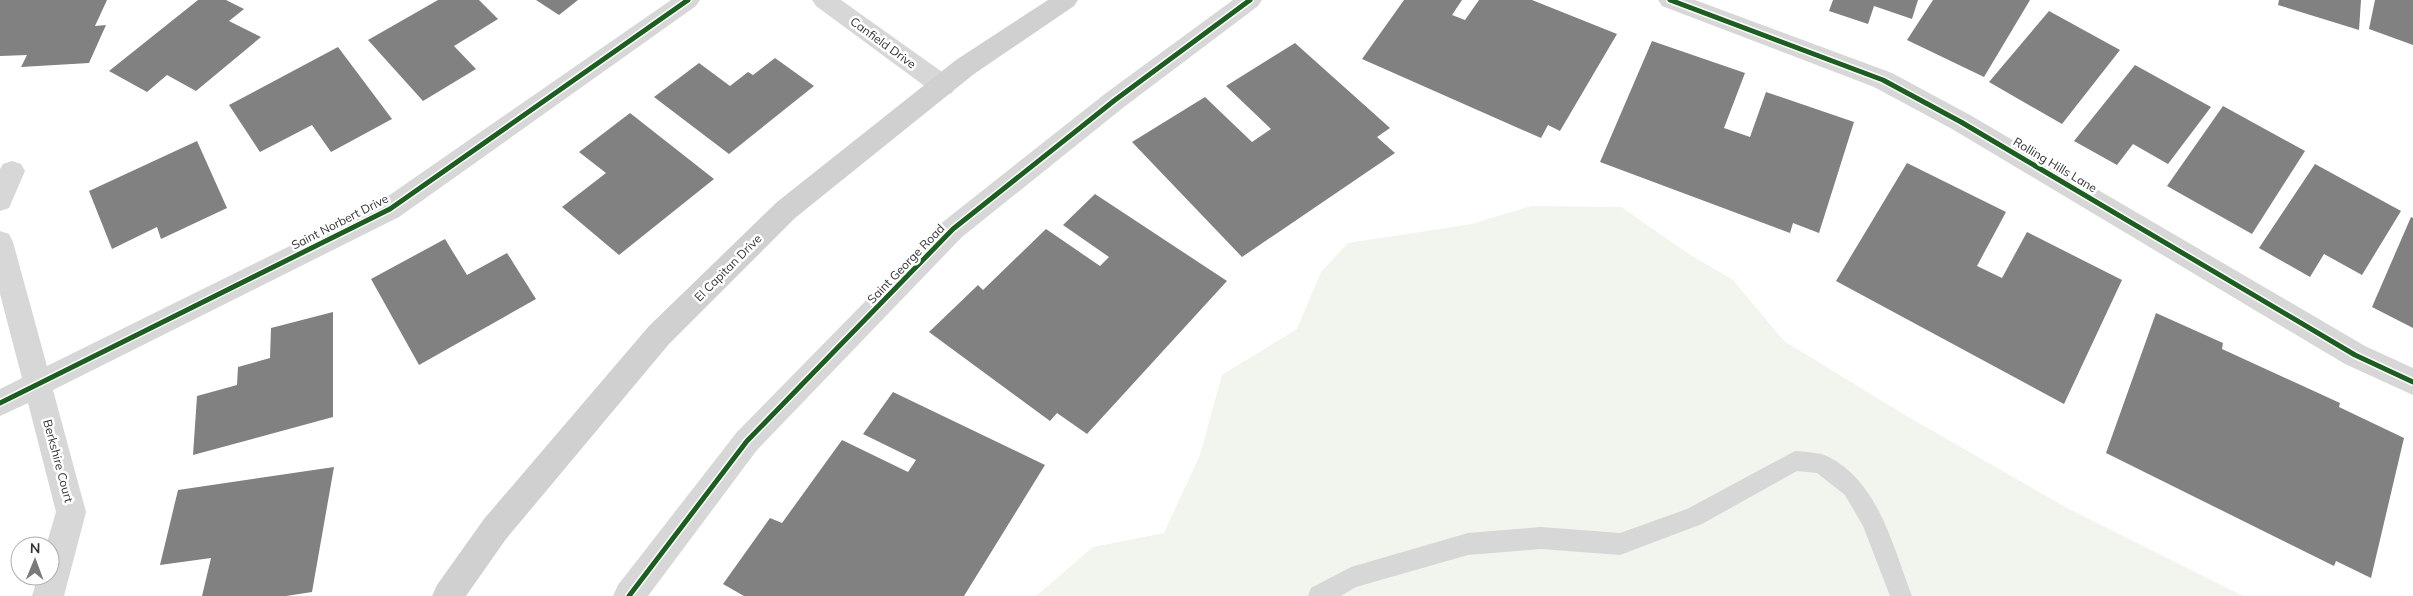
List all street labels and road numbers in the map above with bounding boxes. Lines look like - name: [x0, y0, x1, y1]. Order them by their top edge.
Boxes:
- street label: Canfield Drive: [847, 14, 919, 72]
- street label: Rolling Hills Lane: [2011, 134, 2100, 196]
- street label: Saint Norbert Drive: [289, 191, 391, 252]
- street label: Saint George Road: [864, 221, 947, 307]
- street label: El Capitan Drive: [691, 231, 764, 304]
- street label: Berkshire Court: [40, 418, 77, 504]

